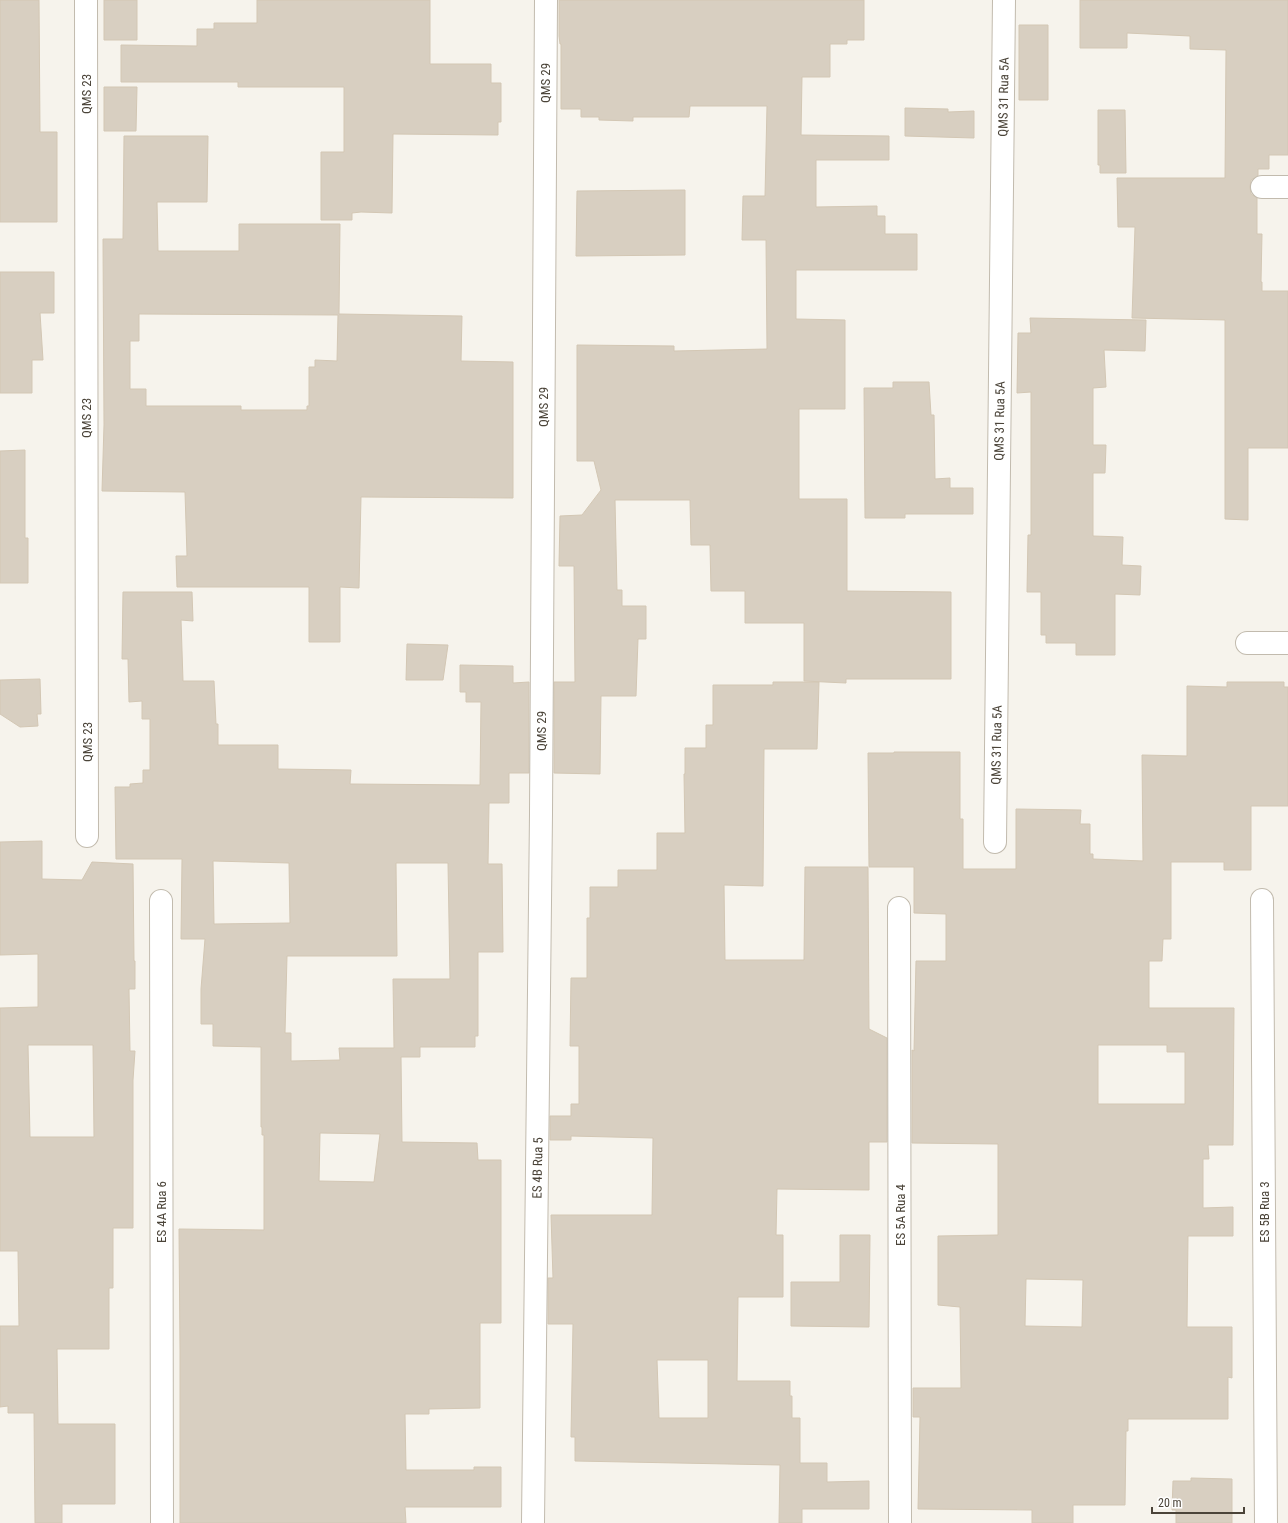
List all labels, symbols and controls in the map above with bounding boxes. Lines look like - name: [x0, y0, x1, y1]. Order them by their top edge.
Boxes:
- street label: QMS 31 Rua 5A: [995, 57, 1012, 137]
- street label: QMS 29: [538, 63, 553, 103]
- street label: QMS 23: [79, 74, 94, 114]
- street label: QMS 31 Rua 5A: [991, 381, 1008, 461]
- street label: QMS 29: [536, 387, 551, 427]
- street label: QMS 23: [79, 398, 94, 438]
- street label: QMS 31 Rua 5A: [988, 705, 1005, 785]
- street label: QMS 29: [534, 711, 549, 751]
- street label: QMS 23: [80, 722, 95, 762]
- street label: ES 4B Rua 5: [529, 1137, 546, 1199]
- street label: ES 4A Rua 6: [154, 1181, 169, 1243]
- street label: ES 5B Rua 3: [1257, 1181, 1272, 1243]
- street label: ES 5A Rua 4: [893, 1183, 908, 1246]
- scale bar: [1152, 1489, 1244, 1515]
- text: 20 m: [1158, 1496, 1182, 1510]

